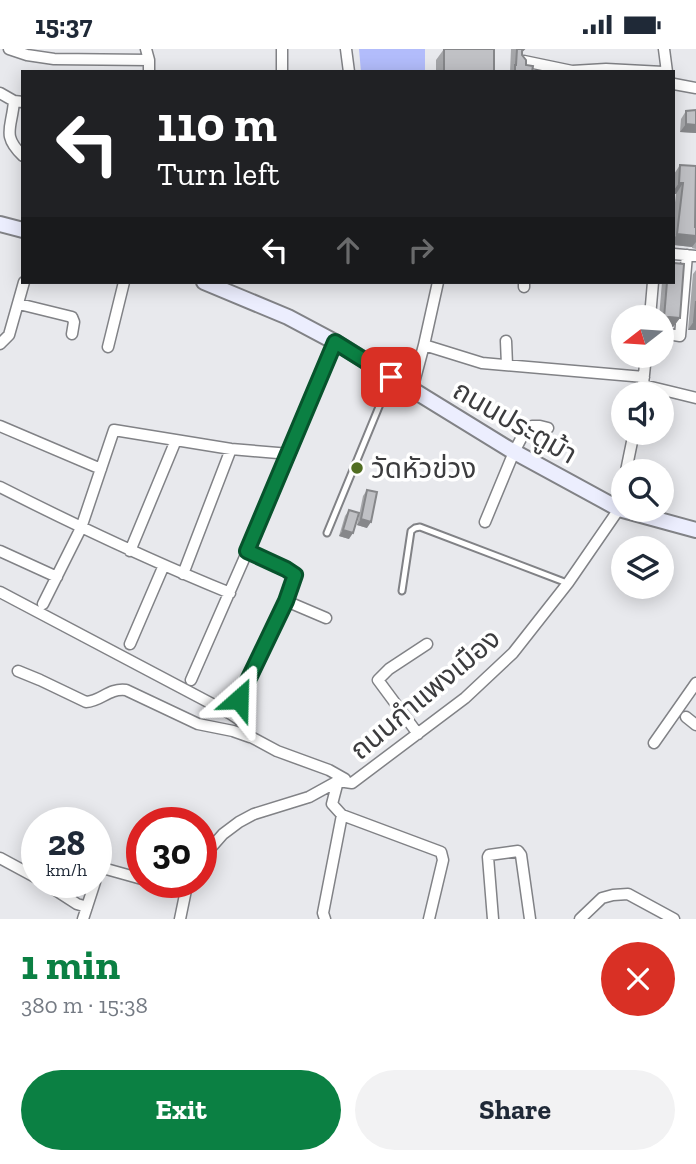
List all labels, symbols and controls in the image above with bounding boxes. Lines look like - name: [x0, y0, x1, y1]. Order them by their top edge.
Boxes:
- text: 15:37: [35, 9, 92, 41]
- text: 110 m: [157, 95, 277, 154]
- icon: left: [42, 98, 133, 189]
- text: Turn left: [157, 155, 279, 193]
- icon: left: [256, 231, 294, 269]
- icon: ahead: [329, 231, 367, 269]
- icon: right: [402, 231, 440, 269]
- north arrow: [611, 305, 674, 367]
- map controls: [611, 305, 674, 599]
- pin: [361, 347, 421, 407]
- icon: arrive: [372, 358, 410, 396]
- street label: ถนนประตูม้า: [447, 373, 583, 472]
- button: sound: [611, 382, 674, 445]
- place label: วัดหัวข่วง: [371, 452, 476, 485]
- button: search: [611, 459, 674, 522]
- marker: วัดหัวข่วง: [349, 460, 365, 476]
- button: layers: [611, 536, 674, 599]
- street label: ถนนกำแพงเมือง: [343, 622, 507, 766]
- position arrow: [202, 662, 276, 736]
- speed limit sign: 30: [126, 807, 217, 898]
- text: 28: [48, 822, 85, 864]
- text: km/h: [46, 859, 87, 881]
- text: 1 min: [21, 939, 120, 990]
- button: close: [601, 942, 675, 1016]
- text: 380 m · 15:38: [21, 991, 148, 1019]
- button: Exit: [21, 1070, 341, 1150]
- button: Share: [355, 1070, 675, 1150]

